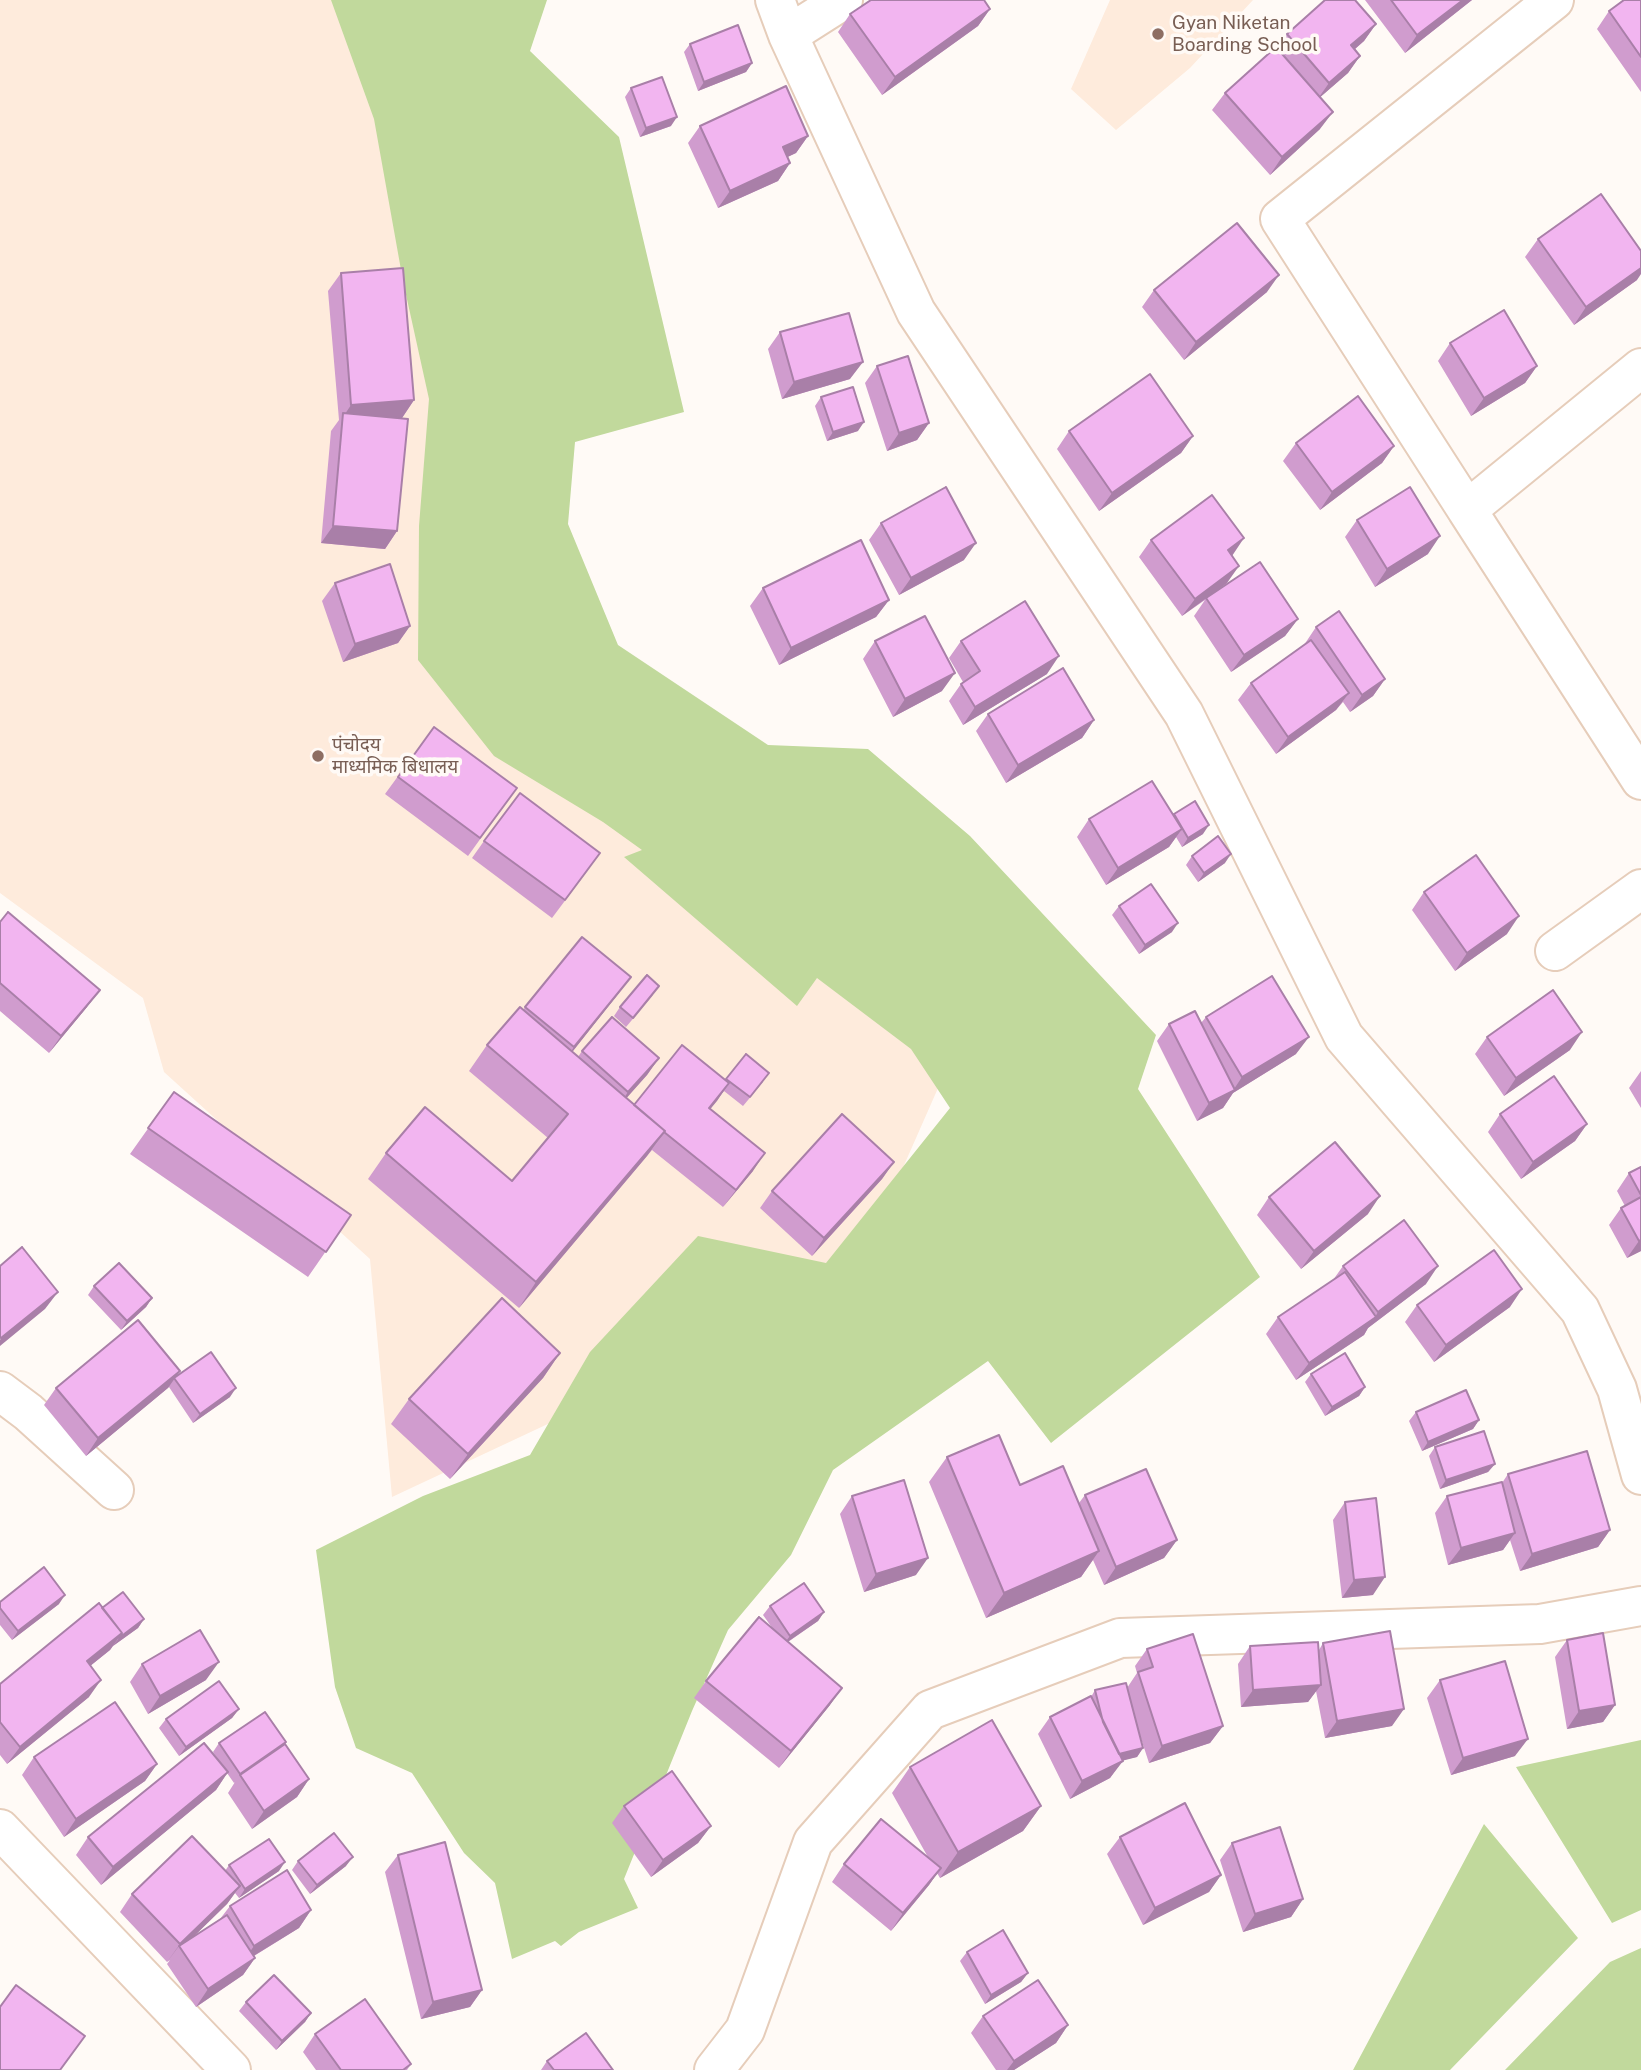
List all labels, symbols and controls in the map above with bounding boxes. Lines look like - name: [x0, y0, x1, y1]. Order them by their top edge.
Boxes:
- place label: Gyan Niketan Boarding School: [1172, 12, 1318, 56]
- marker: Gyan Niketan Boarding School: [1150, 26, 1166, 42]
- place label: पंचोदय माध्यमिक बिधालय: [332, 734, 458, 778]
- marker: पंचोदय माध्यमिक बिधालय: [310, 748, 326, 764]

